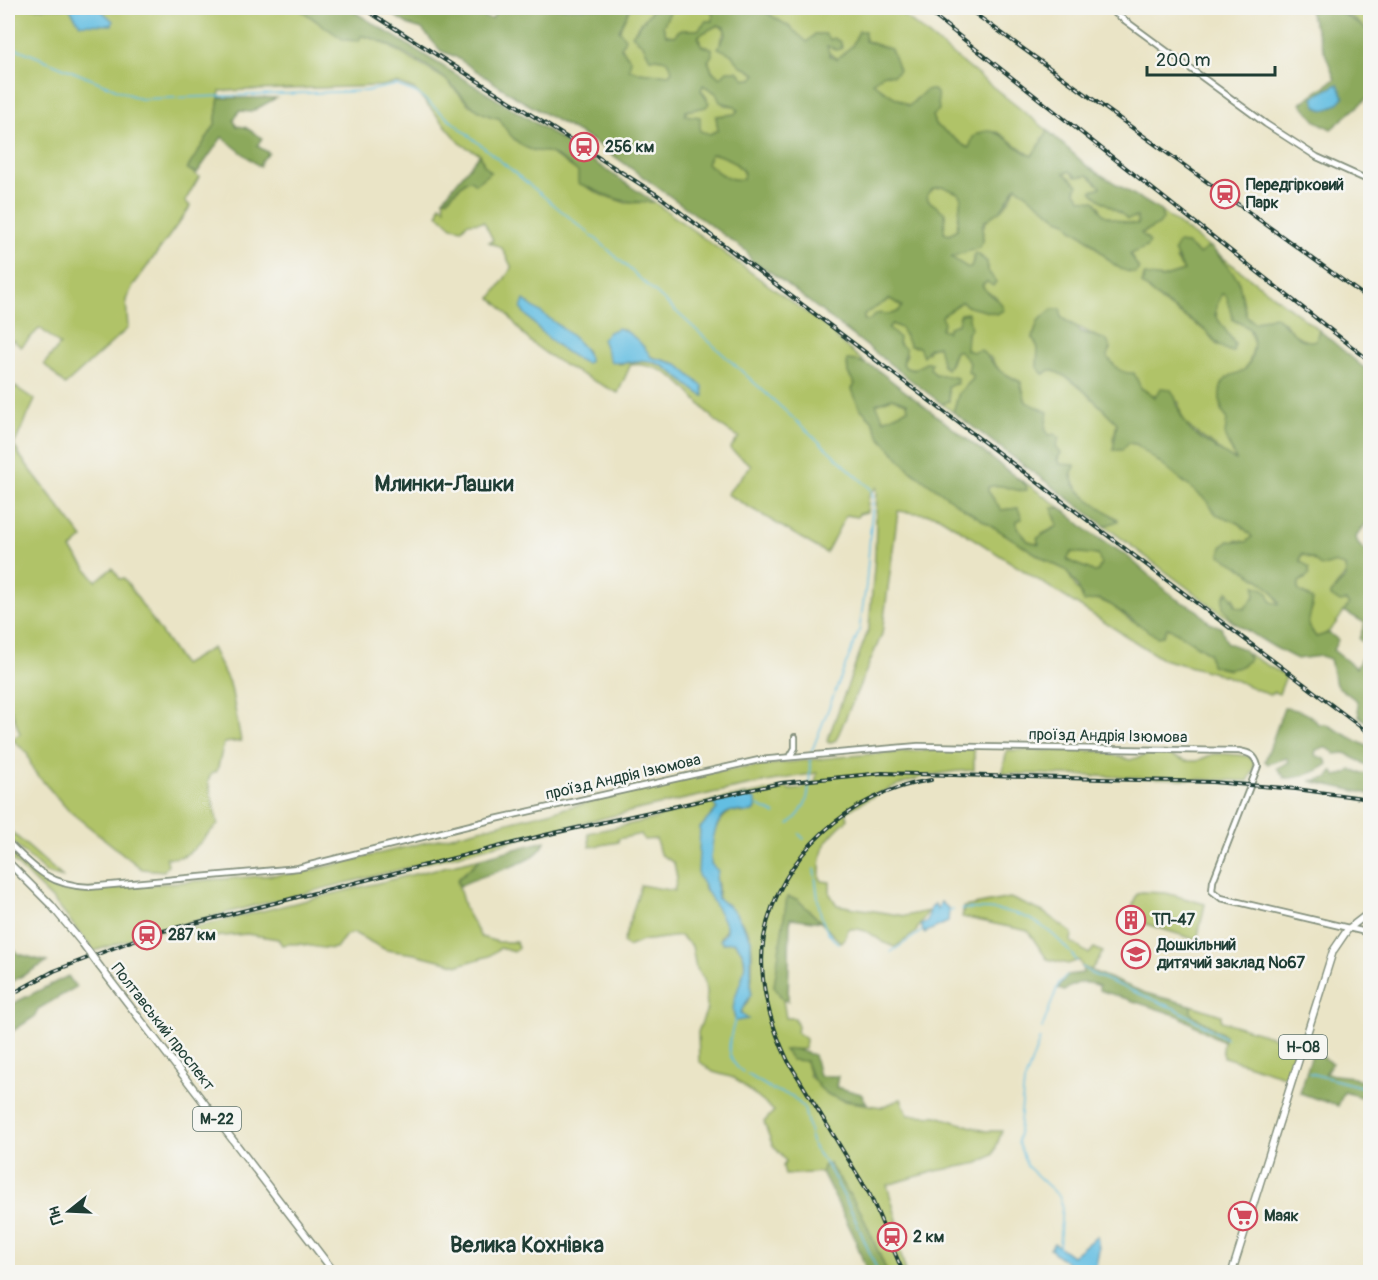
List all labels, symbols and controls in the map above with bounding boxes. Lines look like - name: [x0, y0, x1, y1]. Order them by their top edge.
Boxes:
- scale bar: [1147, 39, 1274, 77]
- text: 200 m: [1156, 49, 1211, 72]
- station icon: 256 км: [568, 131, 600, 163]
- place label: 256 км: [605, 137, 654, 157]
- place label: Передгірковий Парк: [1246, 175, 1344, 213]
- station icon: Передгірковий Парк: [1209, 178, 1241, 210]
- district label: Млинки-Лашки: [375, 470, 514, 498]
- street label: проїзд Андрія Ізюмова: [1028, 725, 1188, 747]
- street label: проїзд Андрія Ізюмова: [543, 749, 703, 805]
- building icon: ТП-47: [1115, 904, 1147, 936]
- place label: ТП-47: [1151, 910, 1196, 930]
- station icon: 287 км: [131, 919, 163, 951]
- place label: 287 км: [168, 925, 216, 945]
- place label: Дошкільний дитячий заклад №67: [1156, 935, 1306, 973]
- school or university icon: Дошкільний дитячий заклад №67: [1120, 938, 1152, 970]
- street label: Полтавський проспект: [107, 959, 219, 1095]
- road number: Н-08: [1279, 1035, 1327, 1059]
- road number: М-22: [193, 1107, 241, 1131]
- north arrow: [39, 1181, 99, 1241]
- supermarket icon: Маяк: [1227, 1200, 1259, 1232]
- text: Пн: [43, 1204, 68, 1227]
- place label: Маяк: [1264, 1206, 1299, 1226]
- station icon: 2 км: [876, 1221, 908, 1253]
- place label: 2 км: [913, 1227, 944, 1247]
- district label: Велика Кохнівка: [450, 1231, 604, 1259]

